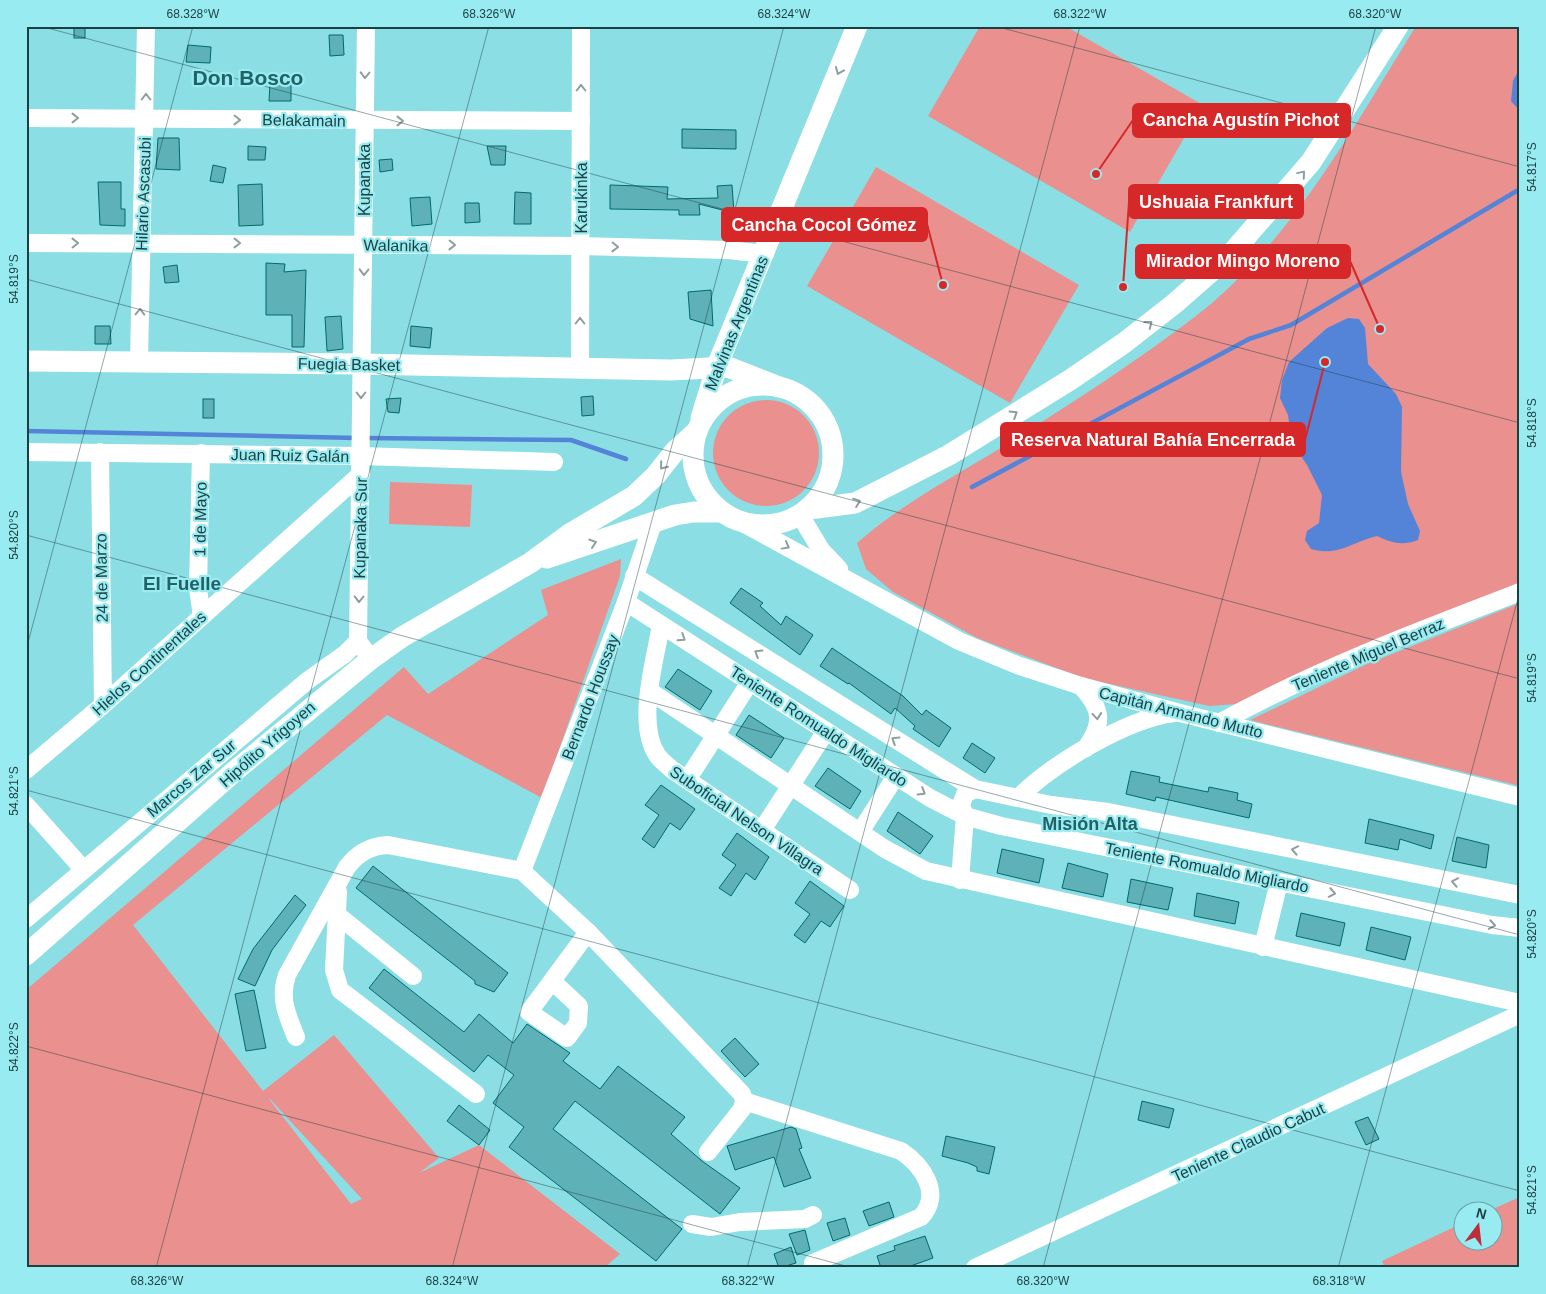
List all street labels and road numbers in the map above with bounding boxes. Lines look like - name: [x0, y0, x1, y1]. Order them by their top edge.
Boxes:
- street label: Belakamain: [262, 111, 346, 130]
- street label: Hilario Ascasubi: [133, 137, 154, 251]
- street label: Kupanaka: [356, 144, 373, 216]
- street label: Karukinka: [573, 162, 590, 234]
- street label: Walanika: [363, 236, 429, 255]
- street label: Malvinas Argentinas: [702, 254, 771, 393]
- street label: Fuegia Basket: [298, 355, 401, 374]
- street label: Juan Ruiz Galán: [231, 446, 349, 465]
- street label: Kupanaka Sur: [351, 476, 370, 579]
- street label: 1 de Mayo: [191, 481, 210, 557]
- street label: 24 de Marzo: [92, 533, 111, 623]
- street label: Hielos Continentales: [89, 608, 210, 719]
- street label: Teniente Miguel Berraz: [1290, 615, 1447, 694]
- street label: Bernardo Houssay: [559, 632, 622, 762]
- street label: Teniente Romualdo Migliardo: [727, 663, 910, 790]
- street label: Capitán Armando Mutto: [1097, 684, 1265, 741]
- street label: Hipólito Yrigoyen: [216, 698, 318, 790]
- street label: Marcos Zar Sur: [144, 736, 240, 820]
- street label: Suboficial Nelson Villagra: [667, 763, 827, 878]
- street label: Teniente Romualdo Migliardo: [1104, 839, 1310, 896]
- street label: Teniente Claudio Cabut: [1169, 1099, 1328, 1185]

